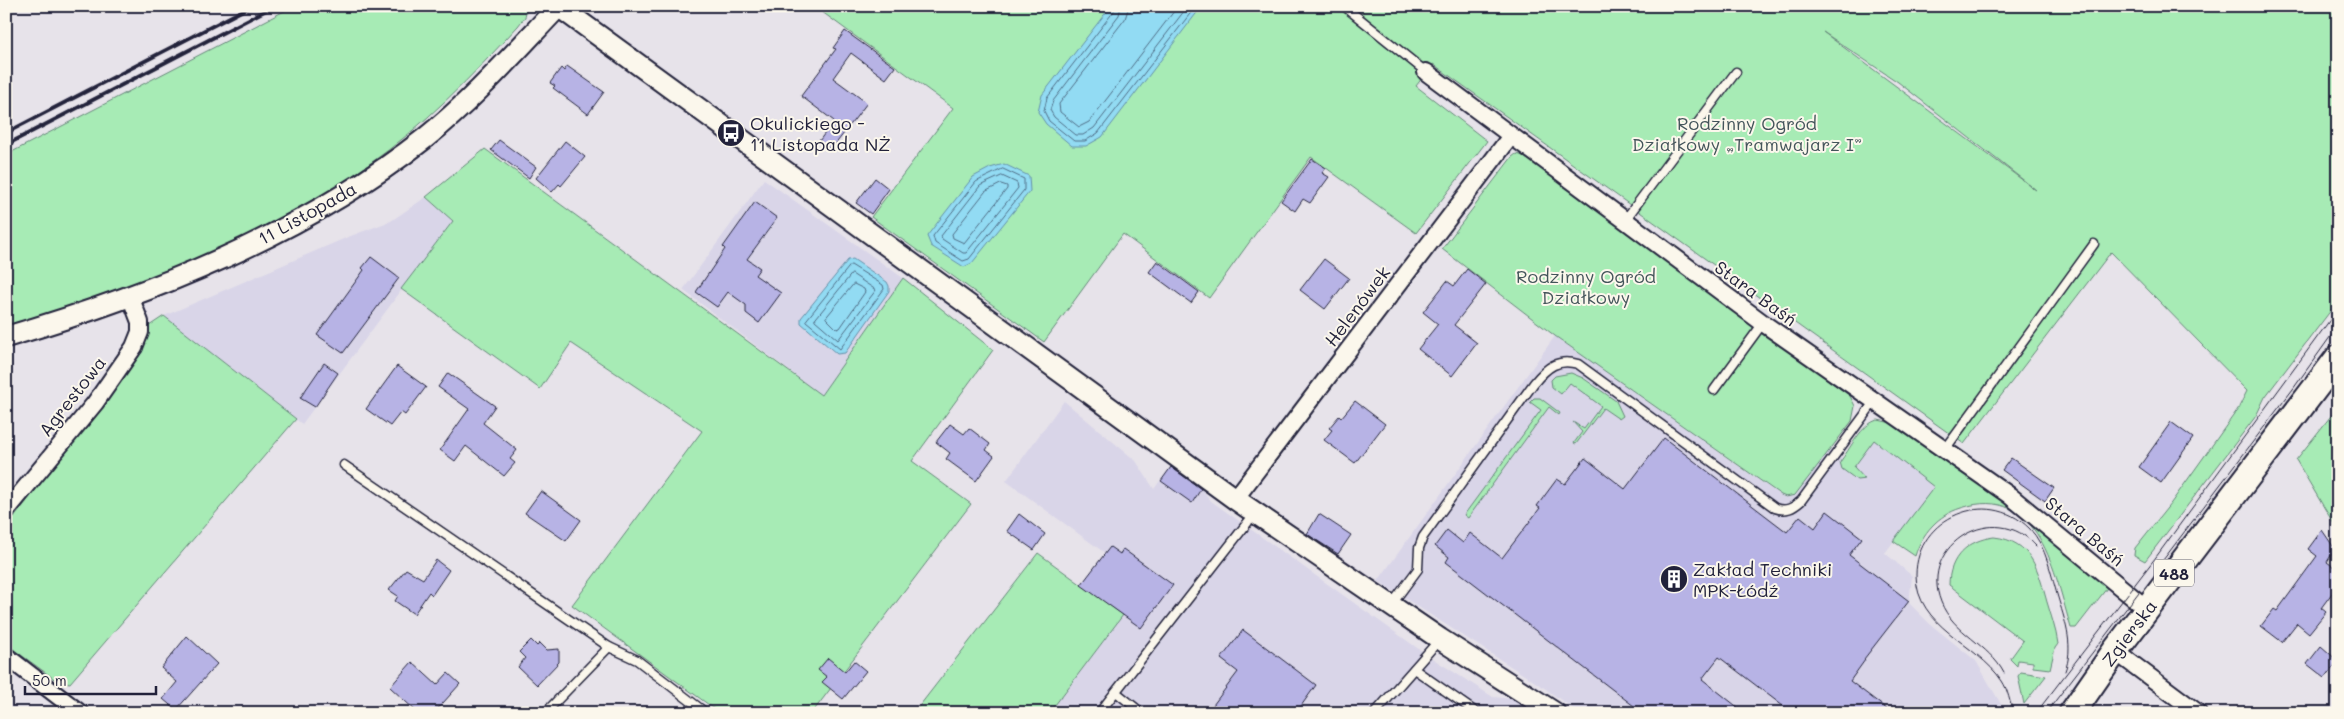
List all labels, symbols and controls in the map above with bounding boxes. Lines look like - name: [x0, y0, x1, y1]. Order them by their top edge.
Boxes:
- place label: Okulickiego - 11 Listopada NŻ: [750, 111, 890, 156]
- park label: Rodzinny Ogród Działkowy „Tramwajarz I”: [1632, 111, 1862, 156]
- bus stop icon: Okulickiego - 11 Listopada NŻ: [716, 118, 746, 148]
- street label: 11 Listopada: [253, 176, 361, 250]
- street label: Stara Baśń: [1710, 255, 1802, 331]
- street label: Helenówek: [1319, 261, 1395, 351]
- park label: Rodzinny Ogród Działkowy: [1516, 264, 1656, 309]
- street label: Agrestowa: [33, 351, 111, 441]
- street label: Stara Baśń: [2040, 491, 2130, 571]
- place label: Zakład Techniki MPK-Łódź: [1693, 557, 1832, 602]
- road number: 488: [2154, 560, 2194, 586]
- building icon: Zakład Techniki MPK-Łódź: [1659, 564, 1689, 594]
- street label: Zgierska: [2096, 595, 2162, 671]
- scale bar: [25, 664, 156, 696]
- text: 50 m: [32, 670, 67, 690]

